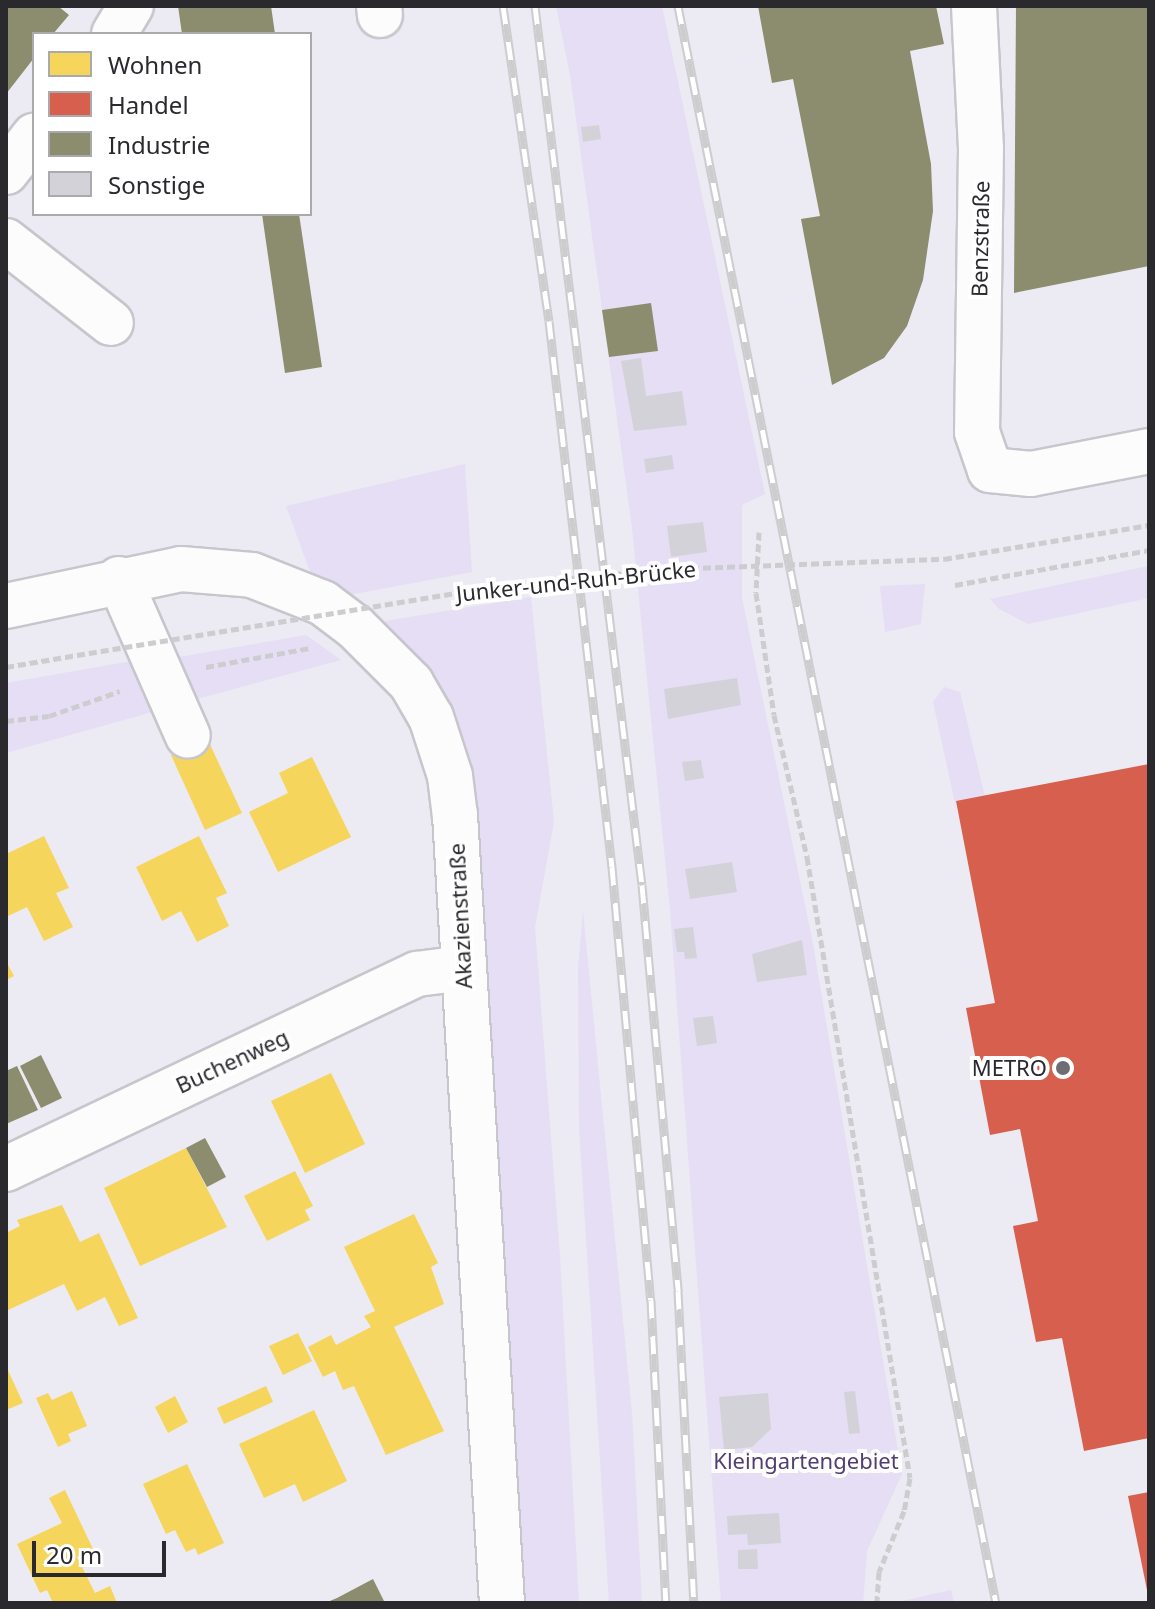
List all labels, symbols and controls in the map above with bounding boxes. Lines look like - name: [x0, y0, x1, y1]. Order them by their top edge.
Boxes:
- legend: [32, 32, 312, 216]
- text: Wohnen: [108, 48, 202, 81]
- text: Handel: [108, 88, 189, 121]
- text: Industrie: [108, 128, 210, 161]
- text: Sonstige: [108, 168, 205, 201]
- street label: Benzstraße: [966, 181, 994, 297]
- street label: Junker-und-Ruh-Brücke: [455, 555, 697, 607]
- street label: Akazienstraße: [443, 842, 477, 990]
- street label: Buchenweg: [171, 1023, 293, 1099]
- place label: METRO: [972, 1055, 1047, 1081]
- marker: METRO: [1054, 1059, 1072, 1077]
- park label: Kleingartengebiet: [713, 1448, 899, 1474]
- scale bar: [36, 1525, 170, 1575]
- text: 20 m: [46, 1538, 102, 1571]

